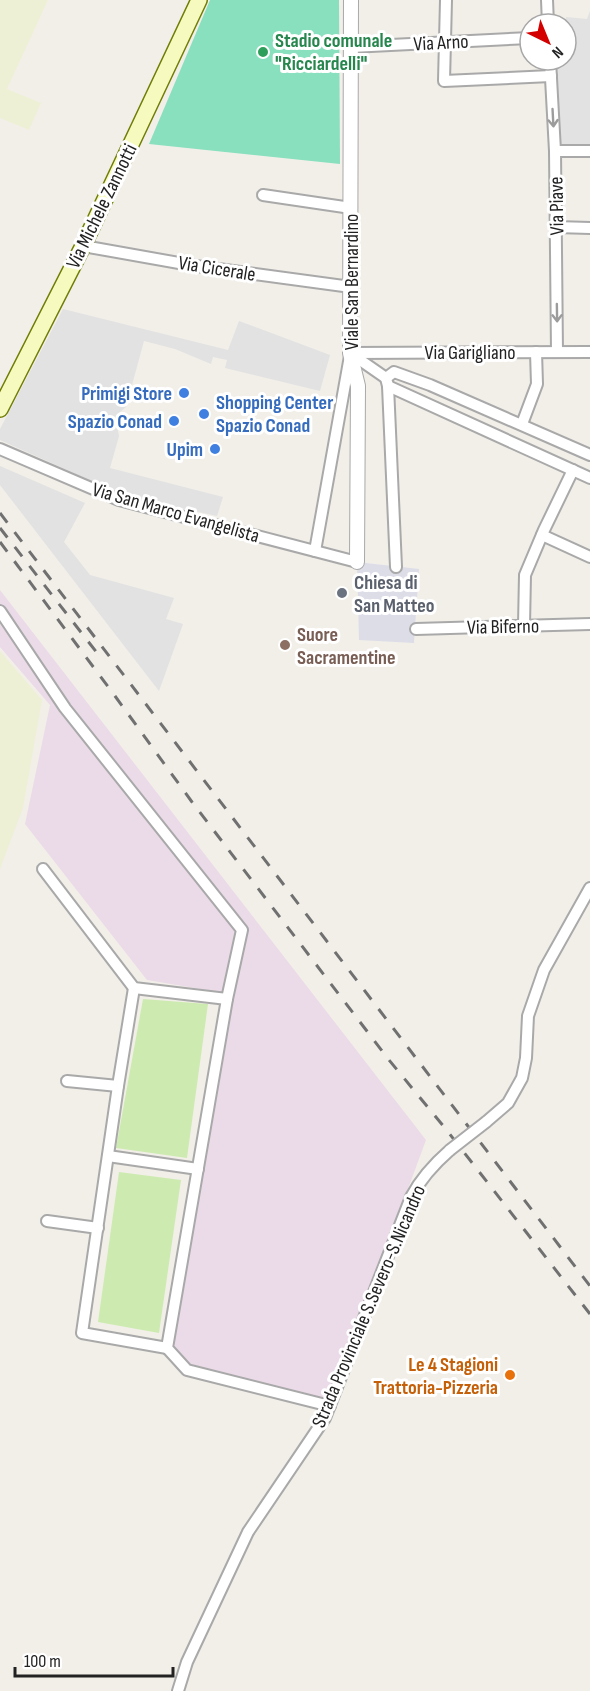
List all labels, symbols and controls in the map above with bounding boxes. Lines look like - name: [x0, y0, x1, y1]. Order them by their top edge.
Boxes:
- north arrow: [518, 12, 578, 72]
- place label: Stadio comunale "Ricciardelli": [275, 29, 392, 76]
- street label: Via Arno: [413, 30, 469, 56]
- text: N: [548, 42, 567, 62]
- marker: Stadio comunale "Ricciardelli": [256, 45, 270, 59]
- one-way arrow: [548, 108, 559, 128]
- street label: Via Michele Zannotti: [61, 140, 142, 273]
- street label: Via Piave: [544, 176, 570, 236]
- street label: Viale San Bernardino: [340, 214, 364, 350]
- street label: Via Cicerale: [177, 251, 257, 287]
- one-way arrow: [551, 303, 563, 323]
- street label: Via Garigliano: [424, 341, 516, 365]
- place label: Primigi Store: [81, 382, 172, 406]
- marker: Primigi Store: [177, 386, 191, 400]
- place label: Shopping Center Spazio Conad: [216, 391, 333, 438]
- marker: Shopping Center Spazio Conad: [197, 407, 211, 421]
- place label: Spazio Conad: [68, 410, 162, 434]
- marker: Spazio Conad: [167, 414, 181, 428]
- place label: Upim: [167, 438, 203, 462]
- marker: Upim: [208, 442, 222, 456]
- street label: Via San Marco Evangelista: [89, 478, 262, 548]
- place label: Chiesa di San Matteo: [354, 571, 434, 618]
- marker: Chiesa di San Matteo: [335, 586, 349, 600]
- street label: Via Biferno: [467, 614, 539, 640]
- place label: Suore Sacramentine: [297, 623, 396, 670]
- marker: Suore Sacramentine: [278, 638, 292, 652]
- street label: Strada Provinciale S.Severo-S.Nicandro: [307, 1182, 431, 1431]
- place label: Le 4 Stagioni Trattoria-Pizzeria: [373, 1353, 498, 1400]
- marker: Le 4 Stagioni Trattoria-Pizzeria: [503, 1368, 517, 1382]
- scale bar: [15, 1640, 172, 1678]
- text: 100 m: [24, 1651, 61, 1672]

